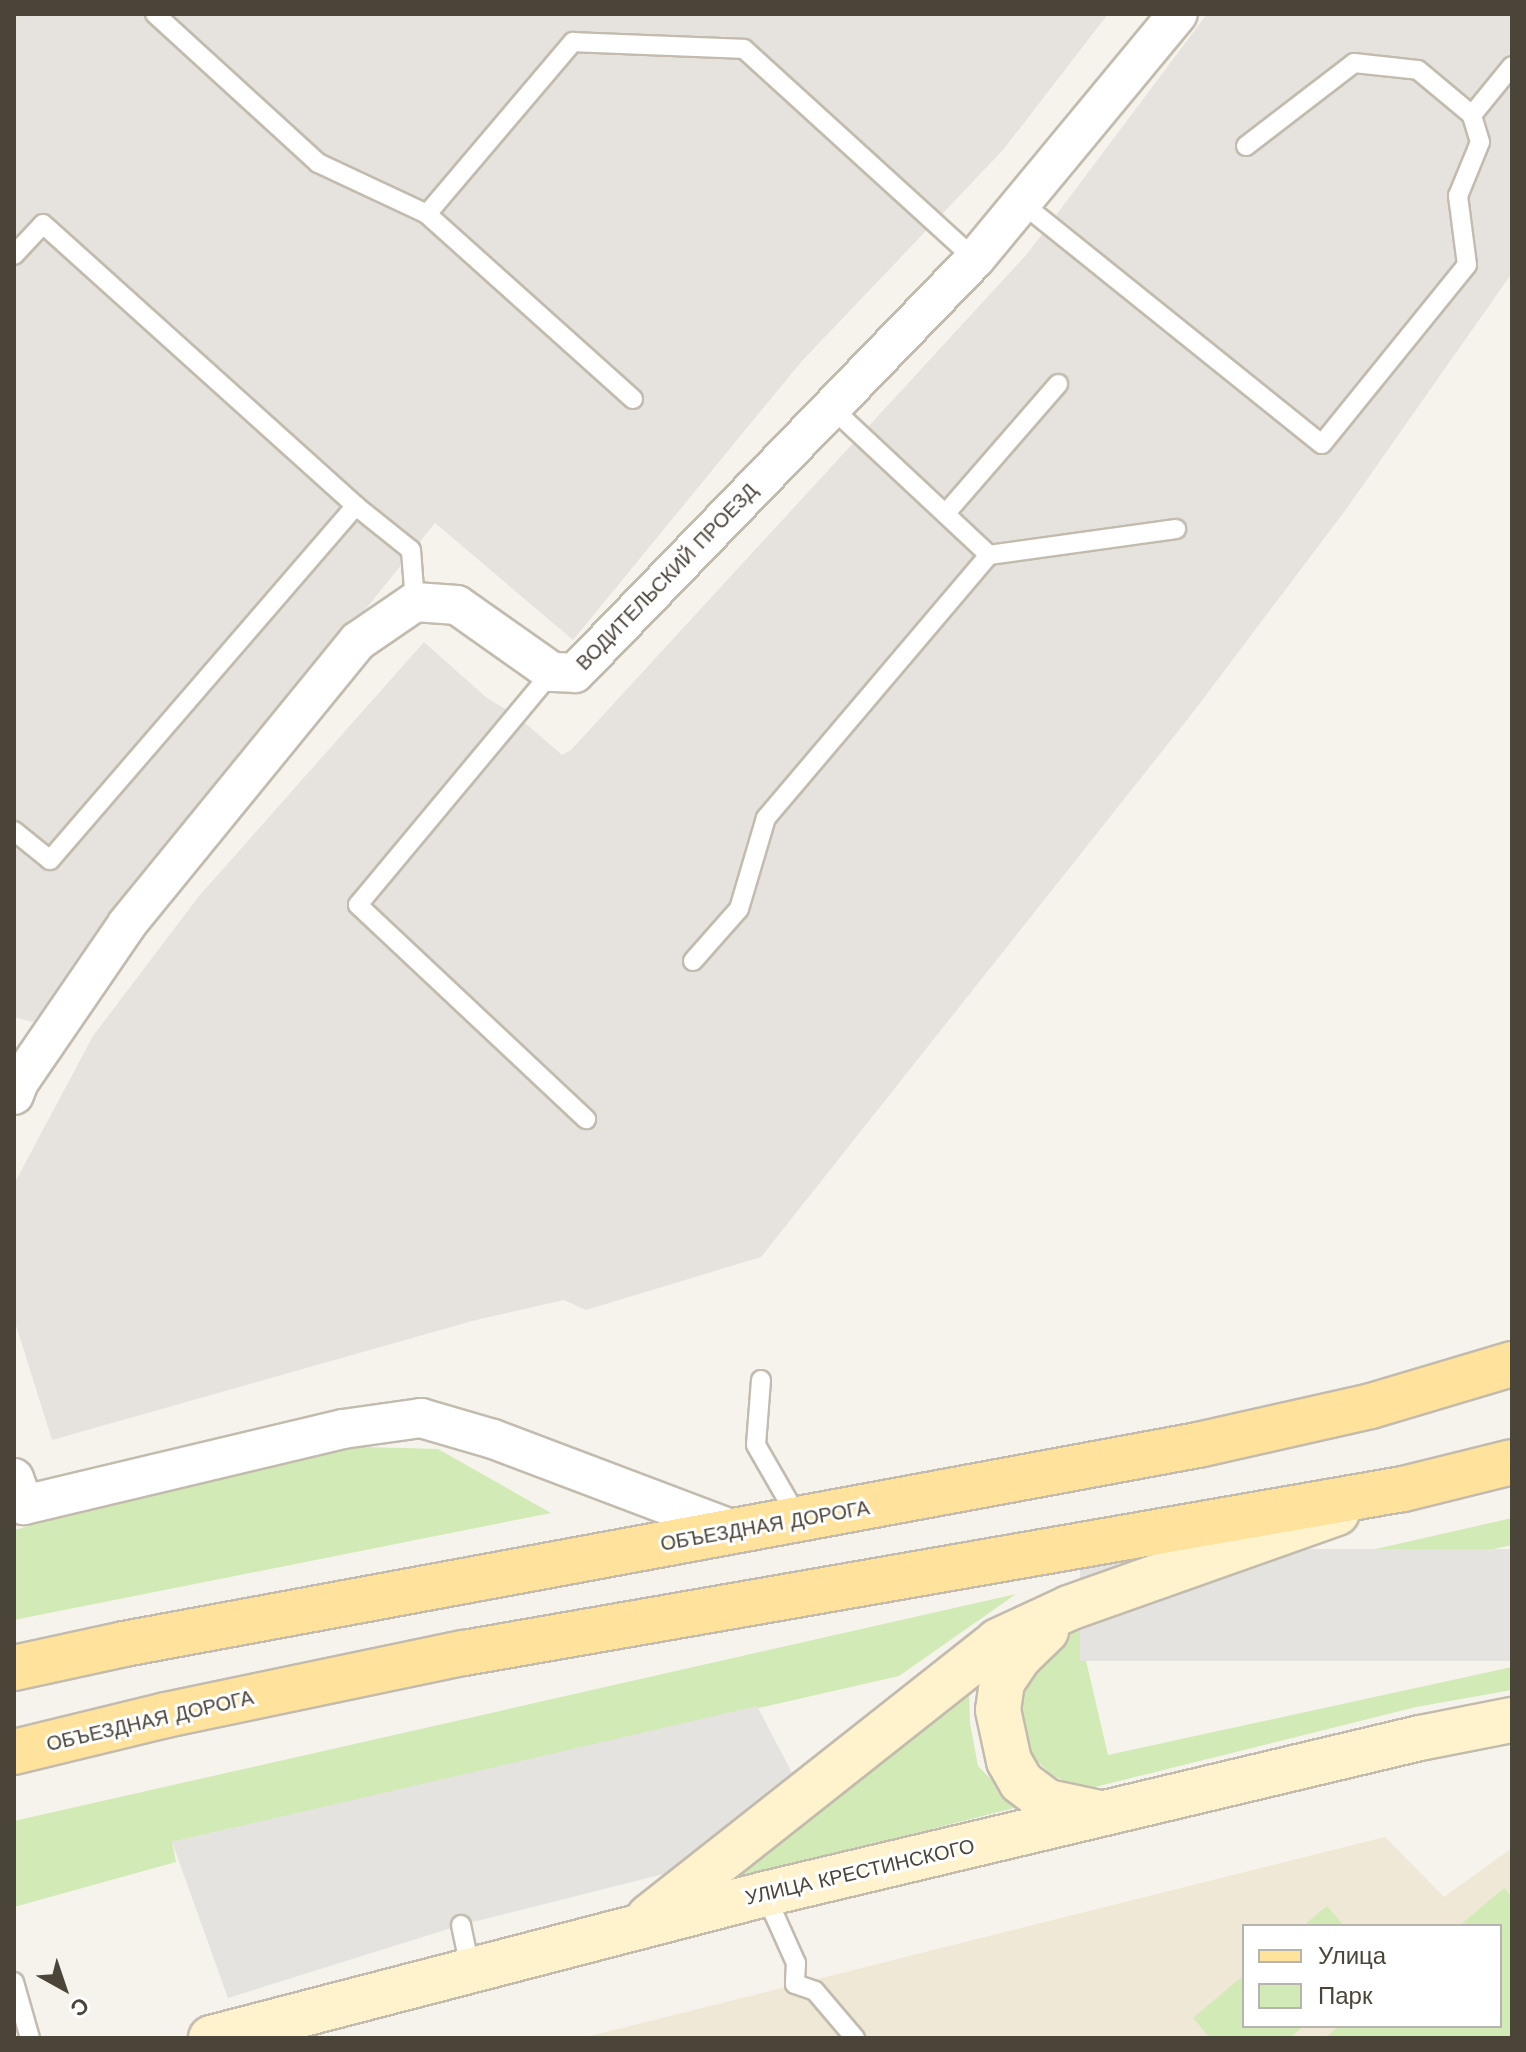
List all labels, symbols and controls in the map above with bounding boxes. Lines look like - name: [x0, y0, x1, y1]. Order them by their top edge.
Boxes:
- street label: ВОДИТЕЛЬСКИЙ ПРОЕЗД: [572, 479, 762, 675]
- street label: ОБЪЕЗДНАЯ ДОРОГА: [659, 1496, 871, 1556]
- street label: ОБЪЕЗДНАЯ ДОРОГА: [44, 1685, 256, 1757]
- street label: УЛИЦА КРЕСТИНСКОГО: [743, 1834, 977, 1910]
- legend: [1242, 1924, 1502, 2028]
- text: Улица: [1318, 1942, 1386, 1970]
- north arrow: [24, 1948, 104, 2028]
- text: Парк: [1318, 1982, 1372, 2010]
- text: С: [66, 1992, 94, 2021]

